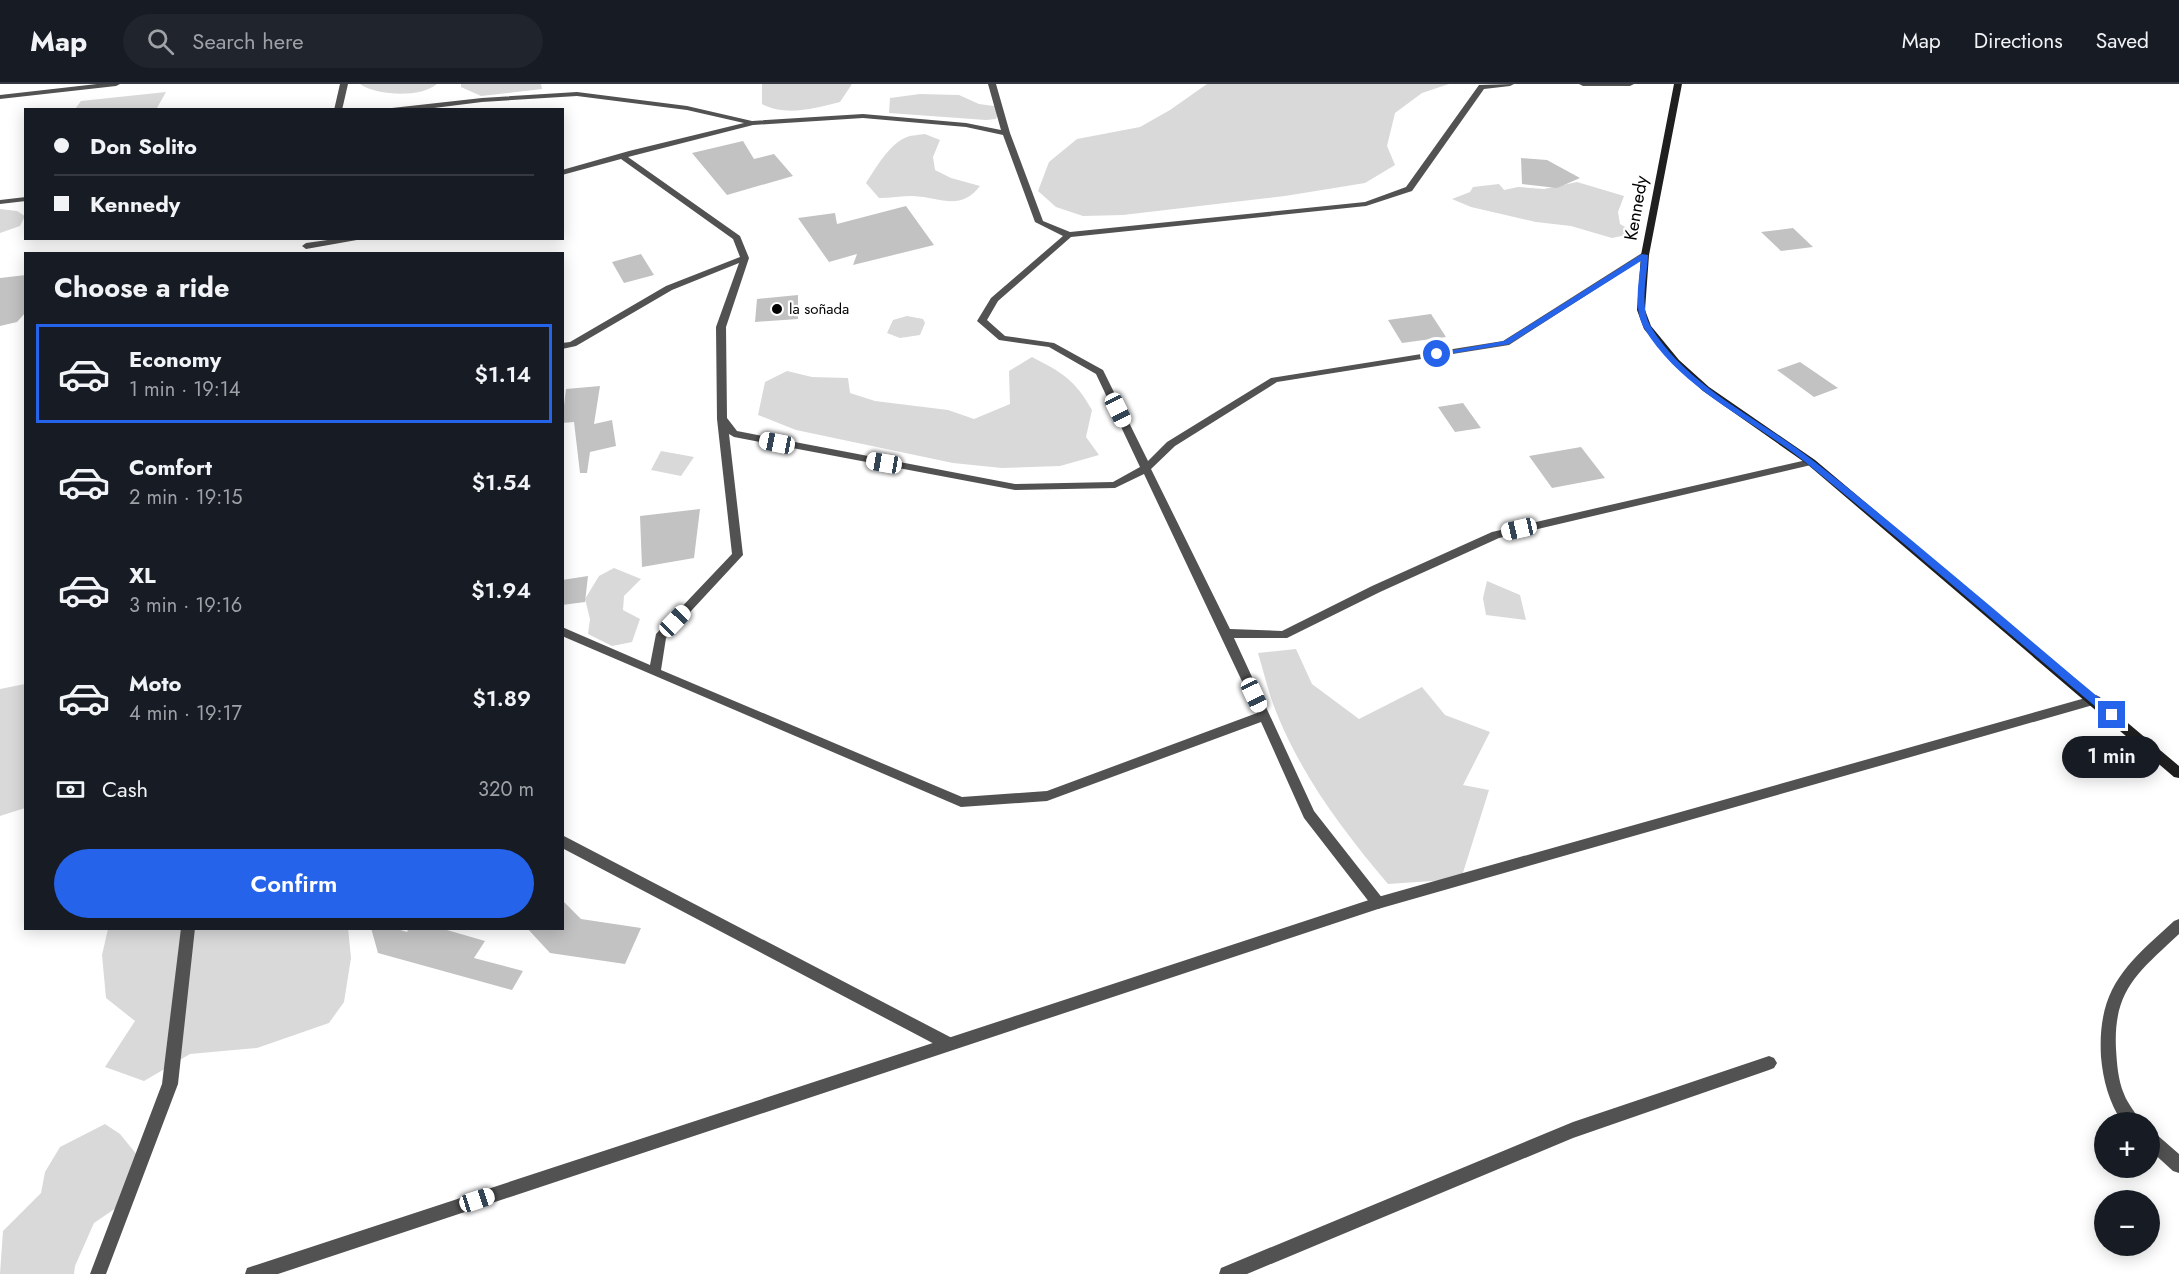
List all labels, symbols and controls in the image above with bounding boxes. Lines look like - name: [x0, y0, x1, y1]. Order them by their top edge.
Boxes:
- search box: [123, 14, 543, 68]
- text: Map: [30, 21, 87, 62]
- icon: search: [144, 25, 177, 58]
- text: Search here: [192, 25, 304, 57]
- text: Map: [1902, 26, 1941, 56]
- text: Directions: [1974, 26, 2063, 56]
- text: Saved: [2096, 26, 2149, 56]
- text: Don Solito: [90, 130, 197, 162]
- street label: Kennedy: [1618, 174, 1654, 242]
- text: Kennedy: [90, 188, 180, 220]
- text: Choose a ride: [54, 268, 229, 307]
- place label: la soñada: [789, 298, 849, 320]
- marker: la soñada: [770, 302, 784, 316]
- route start: [1423, 340, 1450, 367]
- text: Economy: [129, 343, 221, 375]
- icon: car: [57, 347, 111, 401]
- text: $1.14: [475, 358, 531, 390]
- text: 1 min · 19:14: [129, 375, 240, 404]
- car: [1102, 390, 1134, 430]
- car: [758, 431, 796, 455]
- text: Comfort: [129, 451, 212, 483]
- car: [865, 451, 903, 475]
- icon: car: [57, 455, 111, 509]
- text: $1.54: [472, 466, 531, 498]
- text: 2 min · 19:15: [129, 483, 242, 512]
- car: [1499, 516, 1539, 542]
- text: XL: [129, 559, 156, 591]
- icon: car: [57, 563, 111, 617]
- text: $1.94: [471, 574, 531, 606]
- text: 3 min · 19:16: [129, 591, 242, 620]
- car: [656, 602, 694, 640]
- text: Moto: [129, 667, 182, 699]
- icon: car: [57, 671, 111, 725]
- car: [1238, 675, 1270, 715]
- text: $1.89: [473, 682, 531, 714]
- text: 4 min · 19:17: [129, 699, 242, 728]
- route end: [2098, 701, 2125, 728]
- callout: 1 min: [2062, 736, 2162, 778]
- text: 1 min: [2087, 742, 2136, 771]
- icon: cash: [54, 773, 87, 806]
- text: Cash: [102, 773, 148, 805]
- text: 320 m: [478, 775, 534, 804]
- button: Confirm: [54, 849, 534, 918]
- map controls: [2094, 1112, 2160, 1256]
- button: +: [2094, 1112, 2160, 1178]
- car: [457, 1186, 497, 1214]
- button: −: [2094, 1190, 2160, 1256]

